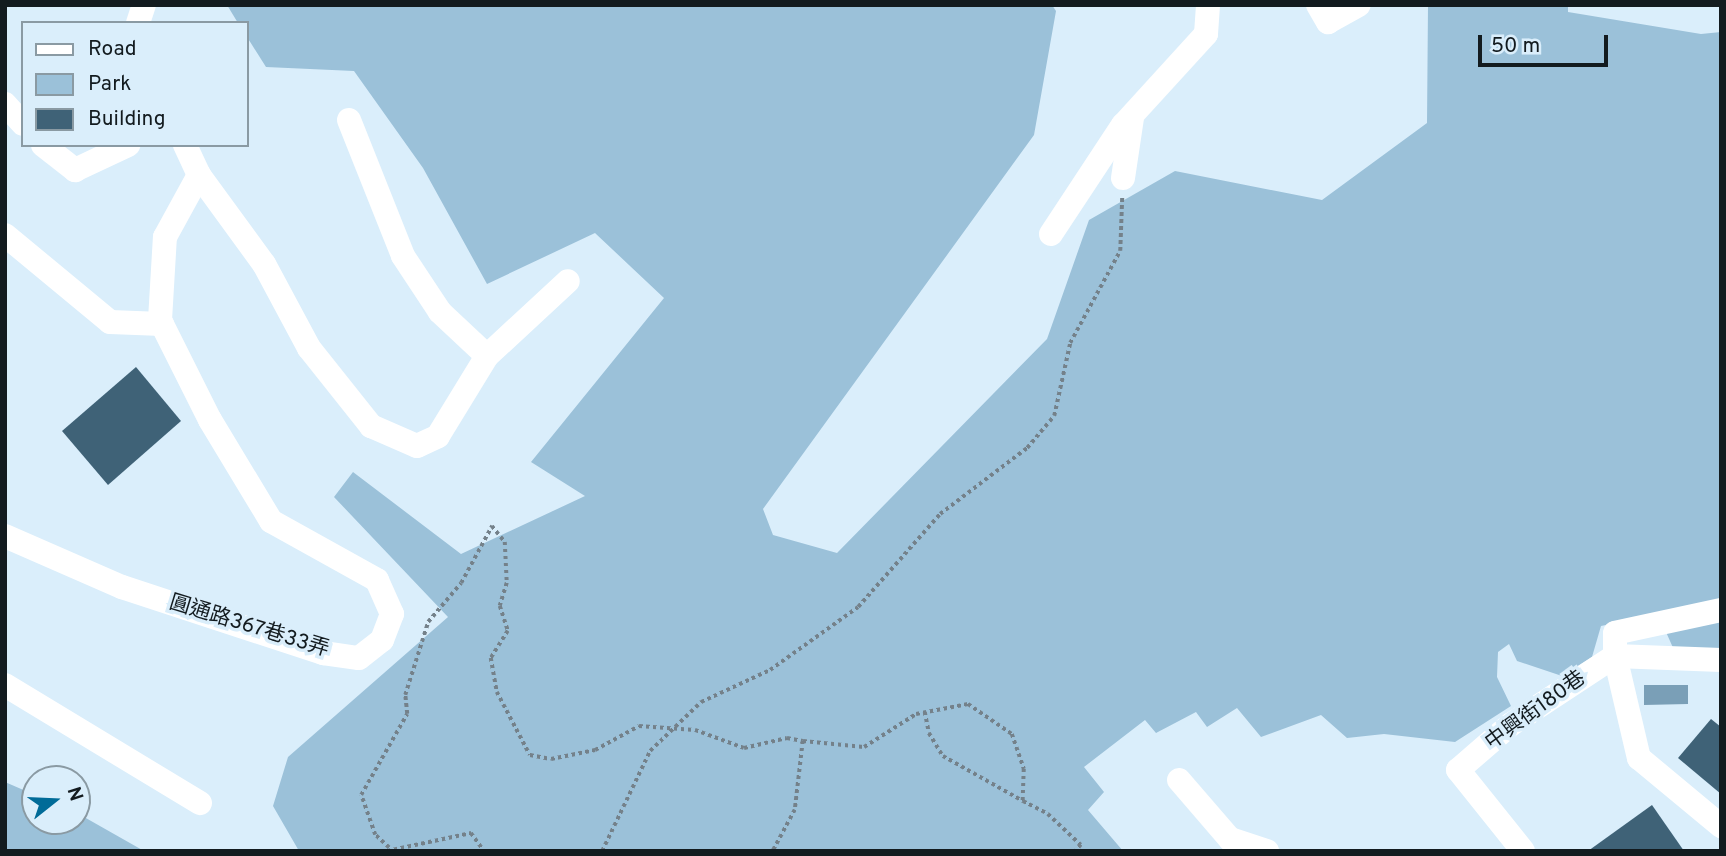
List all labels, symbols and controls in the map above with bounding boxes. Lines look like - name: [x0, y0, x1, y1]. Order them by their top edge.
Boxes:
- legend: [21, 21, 248, 147]
- scale bar: [1481, 21, 1610, 65]
- text: 50 m: [1491, 33, 1540, 60]
- text: Road: [88, 36, 137, 63]
- text: Park: [88, 71, 131, 98]
- text: Building: [88, 106, 166, 133]
- street label: 圓通路367巷33弄: [166, 591, 332, 663]
- street label: 中興街180巷: [1481, 666, 1591, 756]
- north arrow: [21, 765, 91, 835]
- text: N: [61, 784, 88, 804]

